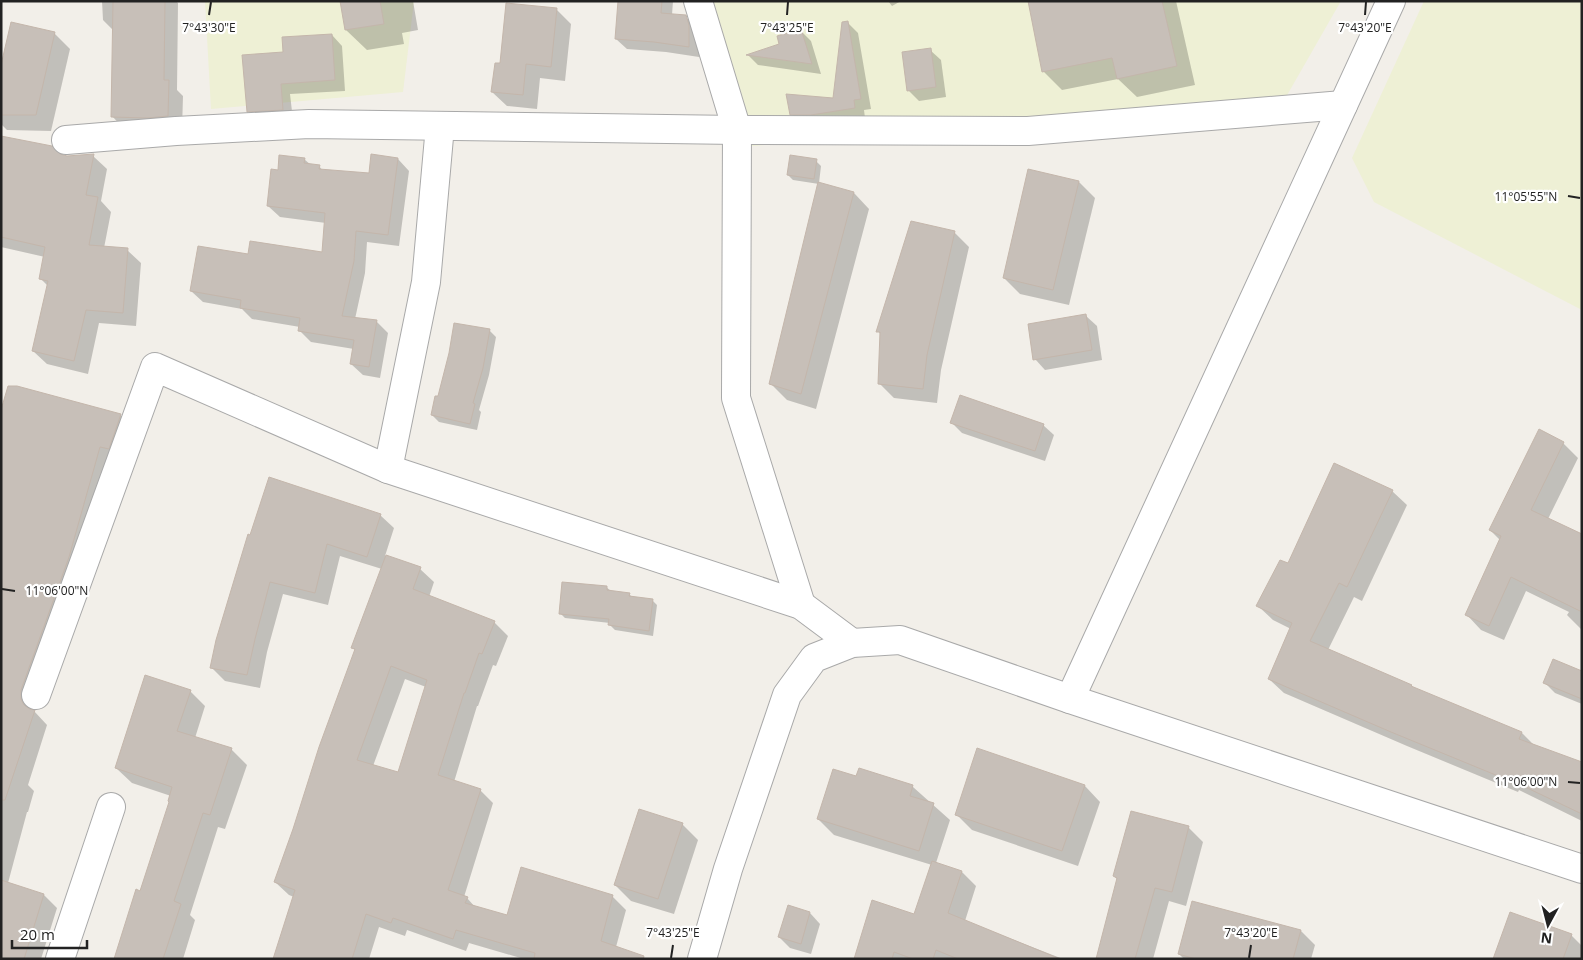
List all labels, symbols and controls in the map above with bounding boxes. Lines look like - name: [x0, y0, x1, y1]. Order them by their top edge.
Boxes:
- text: 7°43'30"E: [182, 19, 236, 36]
- text: 7°43'25"E: [760, 19, 814, 36]
- text: 7°43'20"E: [1338, 19, 1392, 36]
- text: 11°05'55"N: [1495, 188, 1557, 205]
- text: 11°06'00"N: [26, 582, 88, 599]
- text: 11°06'00"N: [1495, 773, 1557, 790]
- north arrow: [1523, 900, 1573, 950]
- scale bar: [12, 918, 88, 950]
- text: 20 m: [20, 924, 55, 944]
- text: 7°43'25"E: [646, 924, 700, 941]
- text: 7°43'20"E: [1224, 924, 1278, 941]
- text: N: [1540, 928, 1553, 949]

